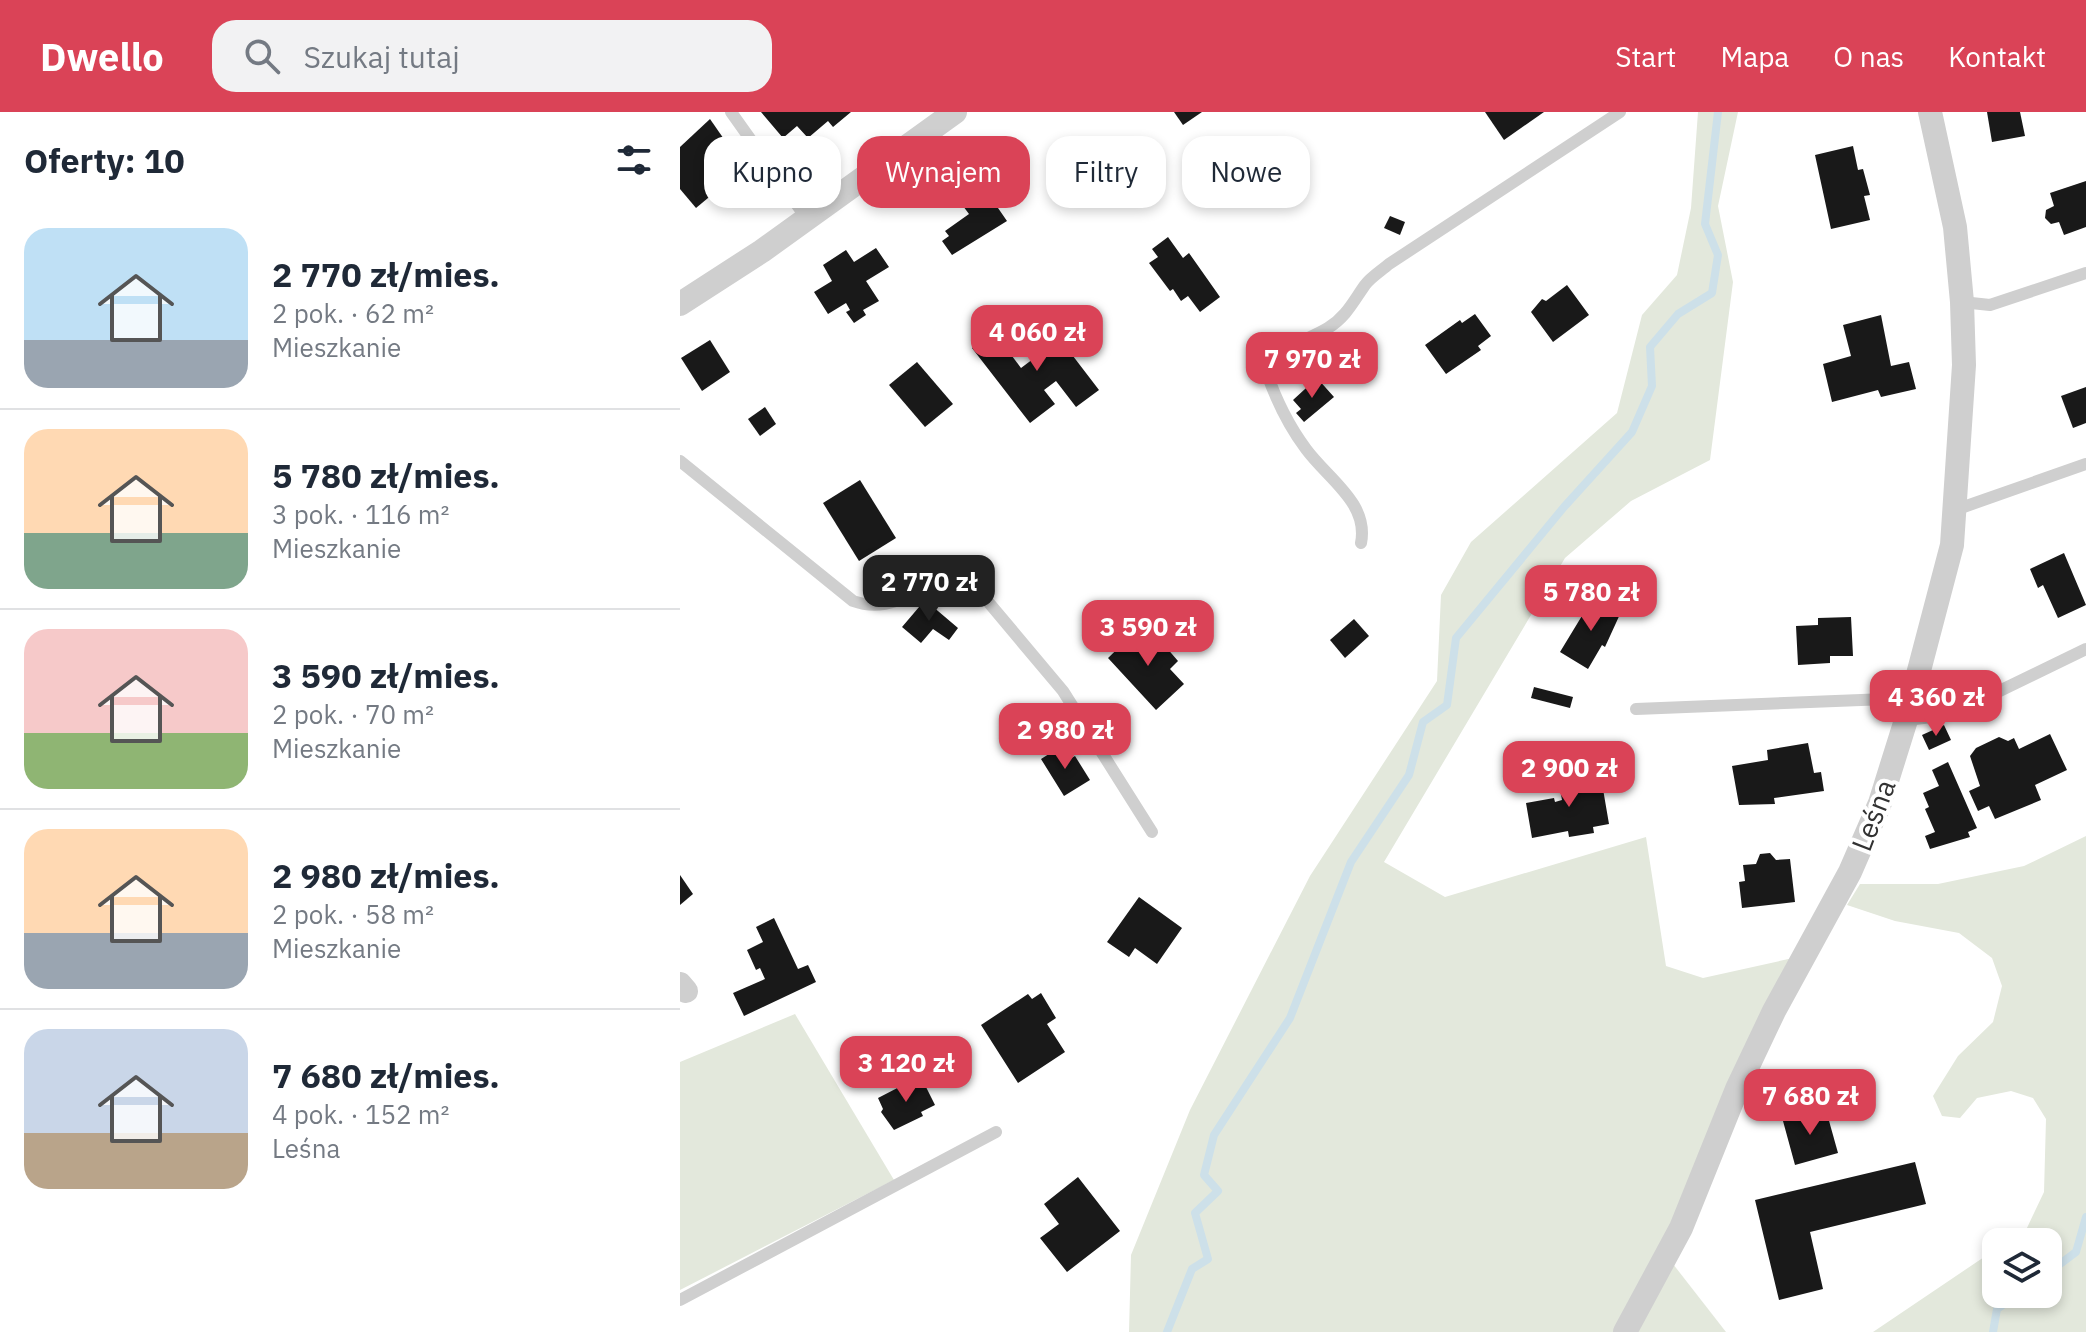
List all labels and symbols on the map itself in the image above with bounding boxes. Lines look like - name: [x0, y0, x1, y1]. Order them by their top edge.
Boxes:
- pin: 4 060 zł: [954, 305, 1120, 373]
- pin: 7 970 zł: [1229, 332, 1395, 400]
- pin: 2 770 zł: [846, 555, 1012, 623]
- pin: 5 780 zł: [1508, 565, 1674, 633]
- pin: 3 590 zł: [1065, 600, 1231, 668]
- pin: 4 360 zł: [1853, 670, 2019, 738]
- pin: 2 980 zł: [982, 703, 1148, 771]
- pin: 2 900 zł: [1486, 741, 1652, 809]
- street label: Leśna: [1843, 774, 1903, 856]
- pin: 3 120 zł: [823, 1036, 989, 1104]
- pin: 7 680 zł: [1727, 1069, 1893, 1137]

